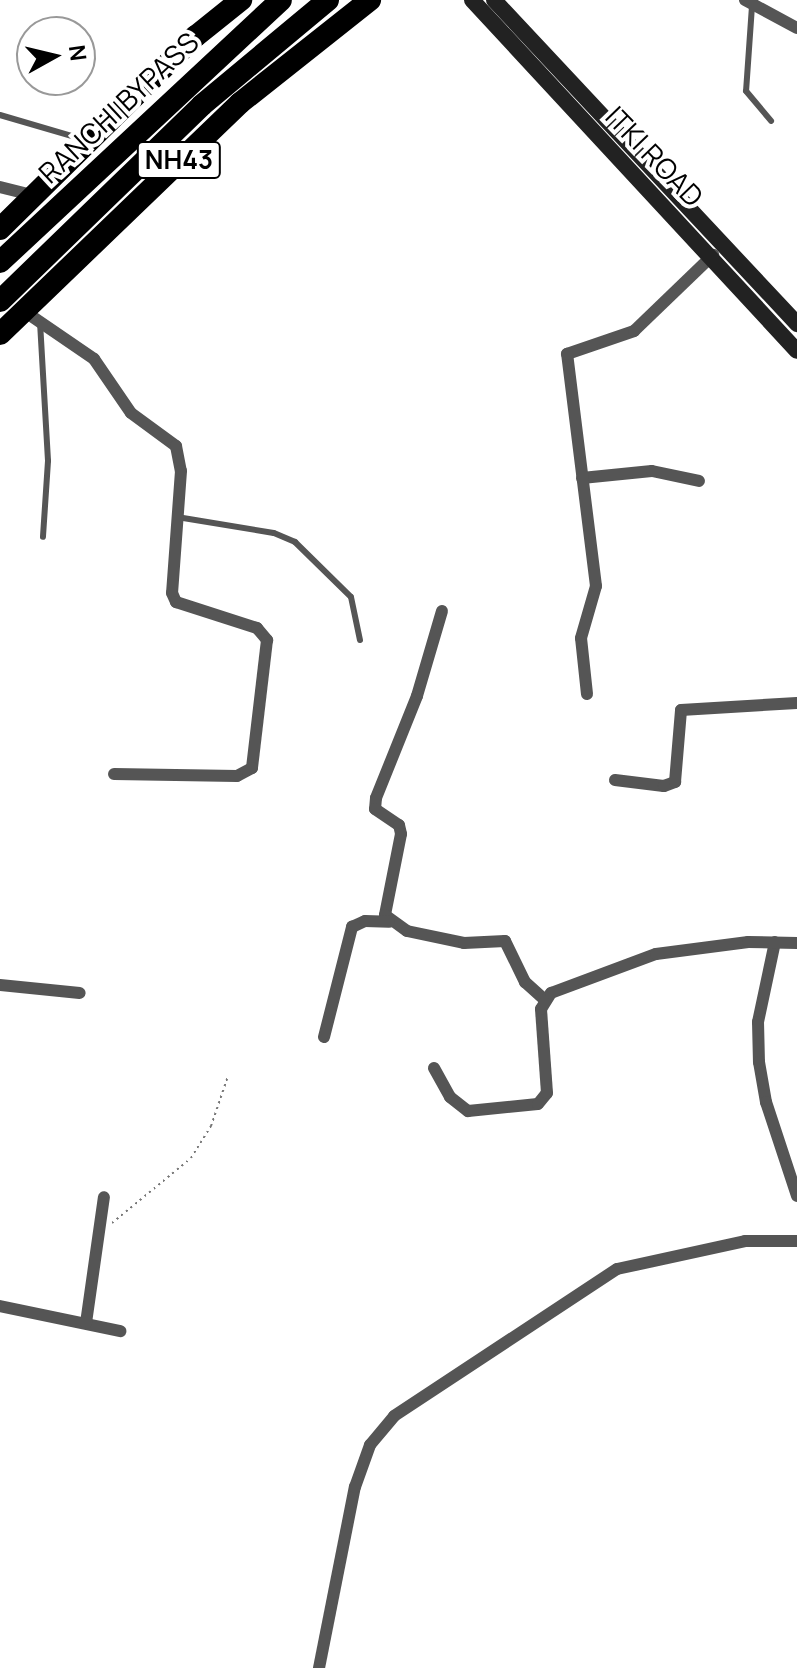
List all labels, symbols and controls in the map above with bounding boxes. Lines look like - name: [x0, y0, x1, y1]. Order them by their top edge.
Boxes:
- north arrow: [16, 16, 96, 96]
- street label: RANCHI BYPASS: [31, 25, 205, 189]
- street label: ITKI ROAD: [599, 99, 711, 213]
- road number: NH43: [135, 138, 223, 182]

